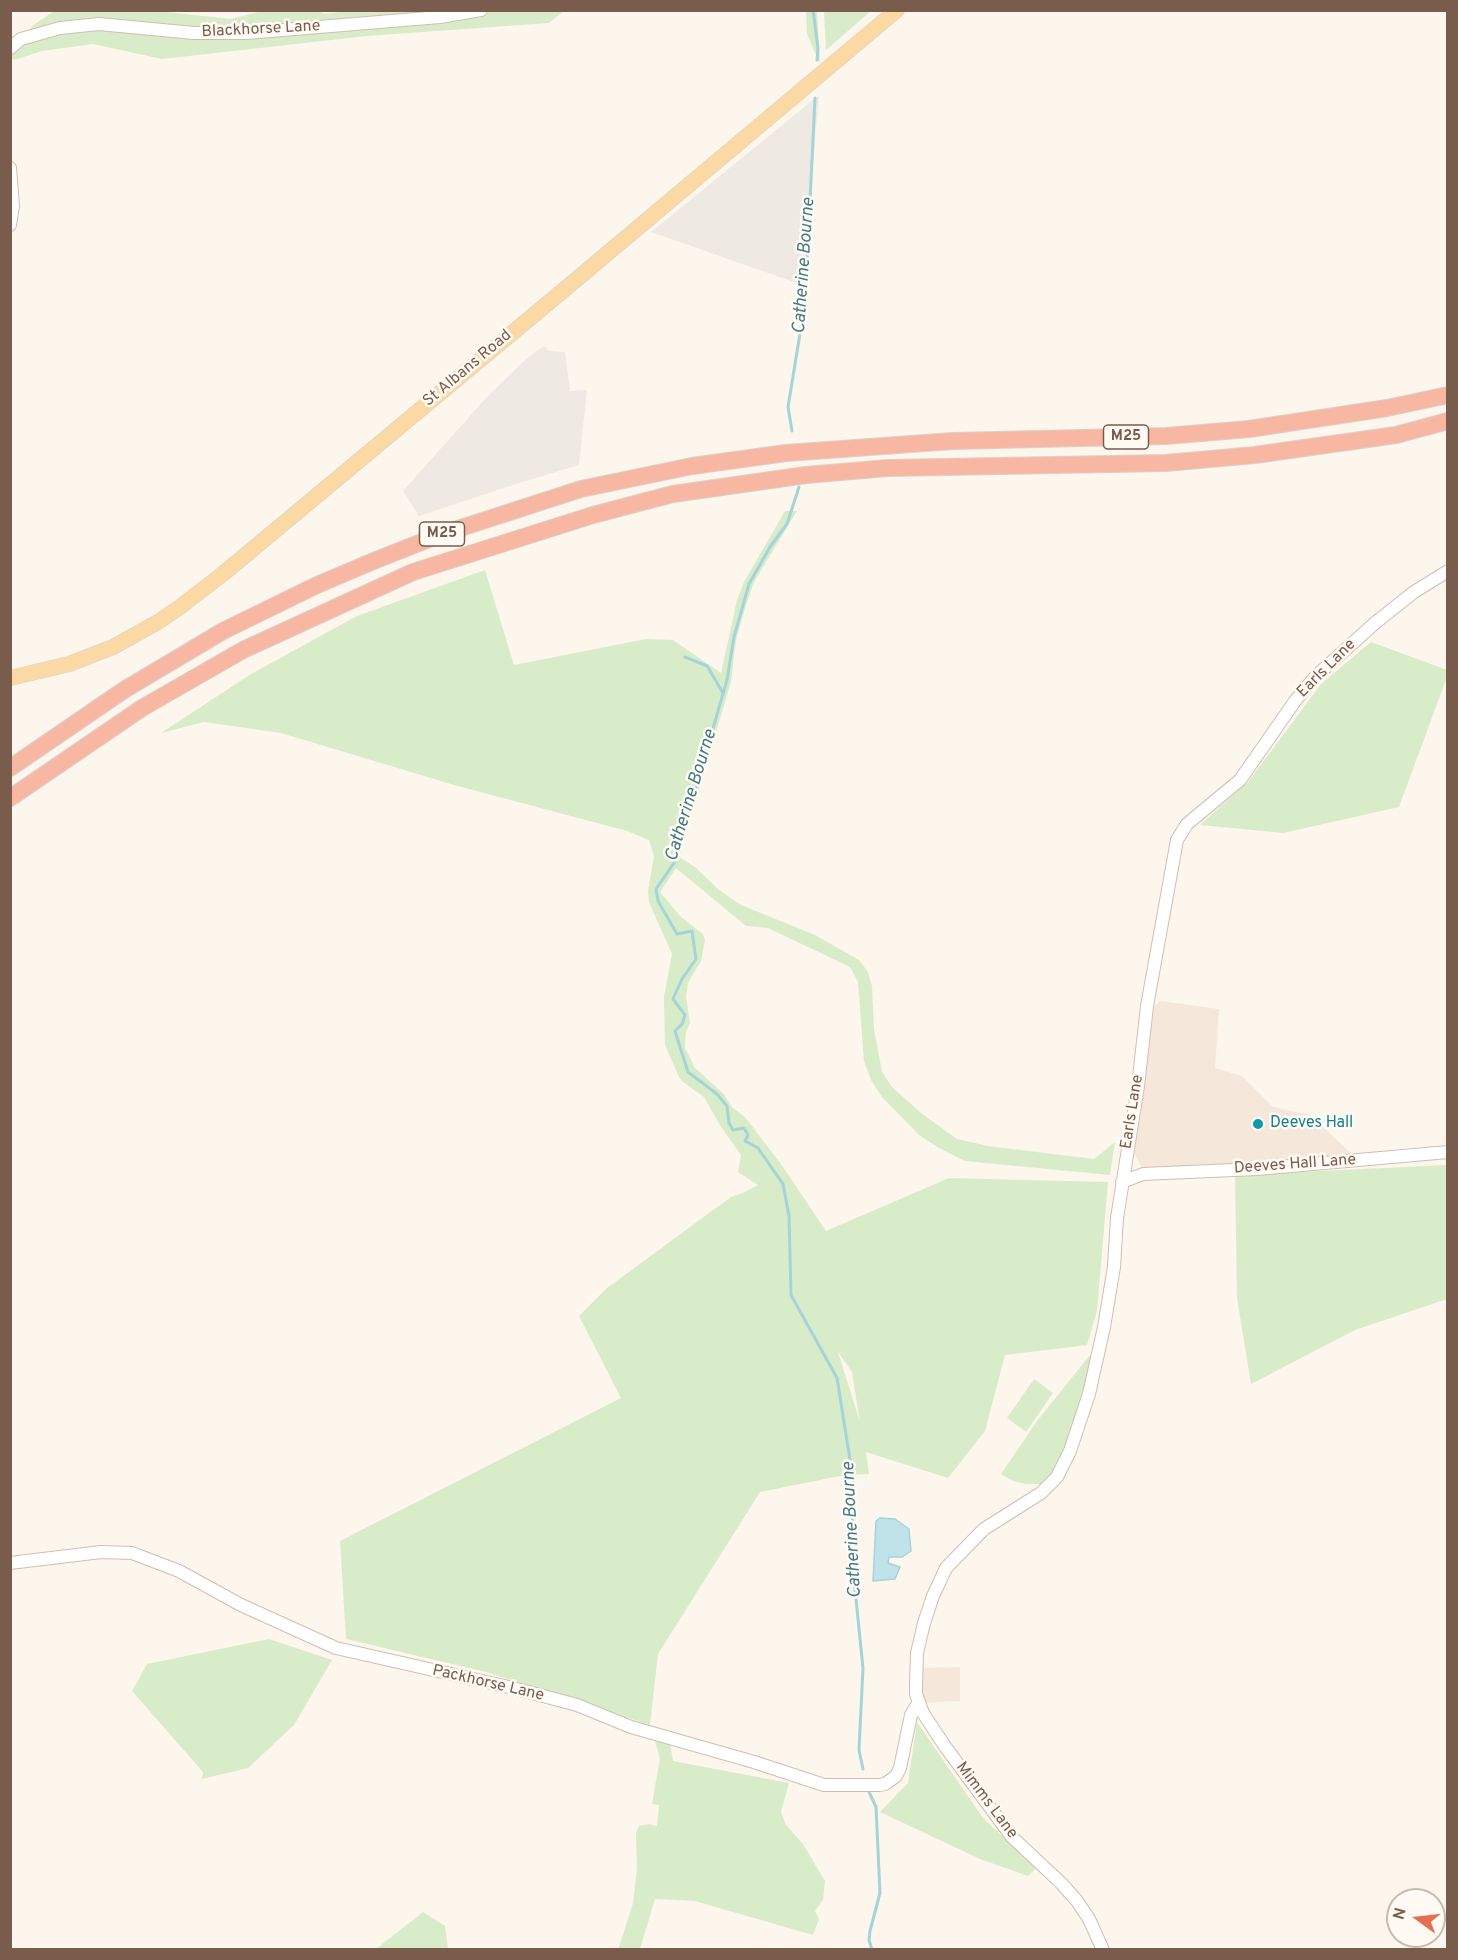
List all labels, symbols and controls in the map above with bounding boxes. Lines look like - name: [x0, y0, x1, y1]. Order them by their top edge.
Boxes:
- street label: Blackhorse Lane: [201, 17, 321, 43]
- water label: Catherine Bourne: [789, 197, 821, 335]
- street label: St Albans Road: [420, 326, 516, 412]
- road number: M25: [1104, 425, 1148, 449]
- road number: M25: [420, 522, 464, 546]
- street label: Earls Lane: [1294, 636, 1360, 702]
- water label: Catherine Bourne: [662, 728, 722, 864]
- street label: Earls Lane: [1118, 1073, 1148, 1151]
- place label: Deeves Hall: [1270, 1114, 1353, 1134]
- marker: Deeves Hall: [1251, 1117, 1265, 1131]
- street label: Deeves Hall Lane: [1233, 1151, 1357, 1179]
- water label: Catherine Bourne: [839, 1461, 867, 1599]
- street label: Packhorse Lane: [430, 1662, 546, 1706]
- street label: Mimms Lane: [951, 1759, 1021, 1843]
- north arrow: [1386, 1888, 1446, 1948]
- text: N: [1389, 1906, 1412, 1922]

